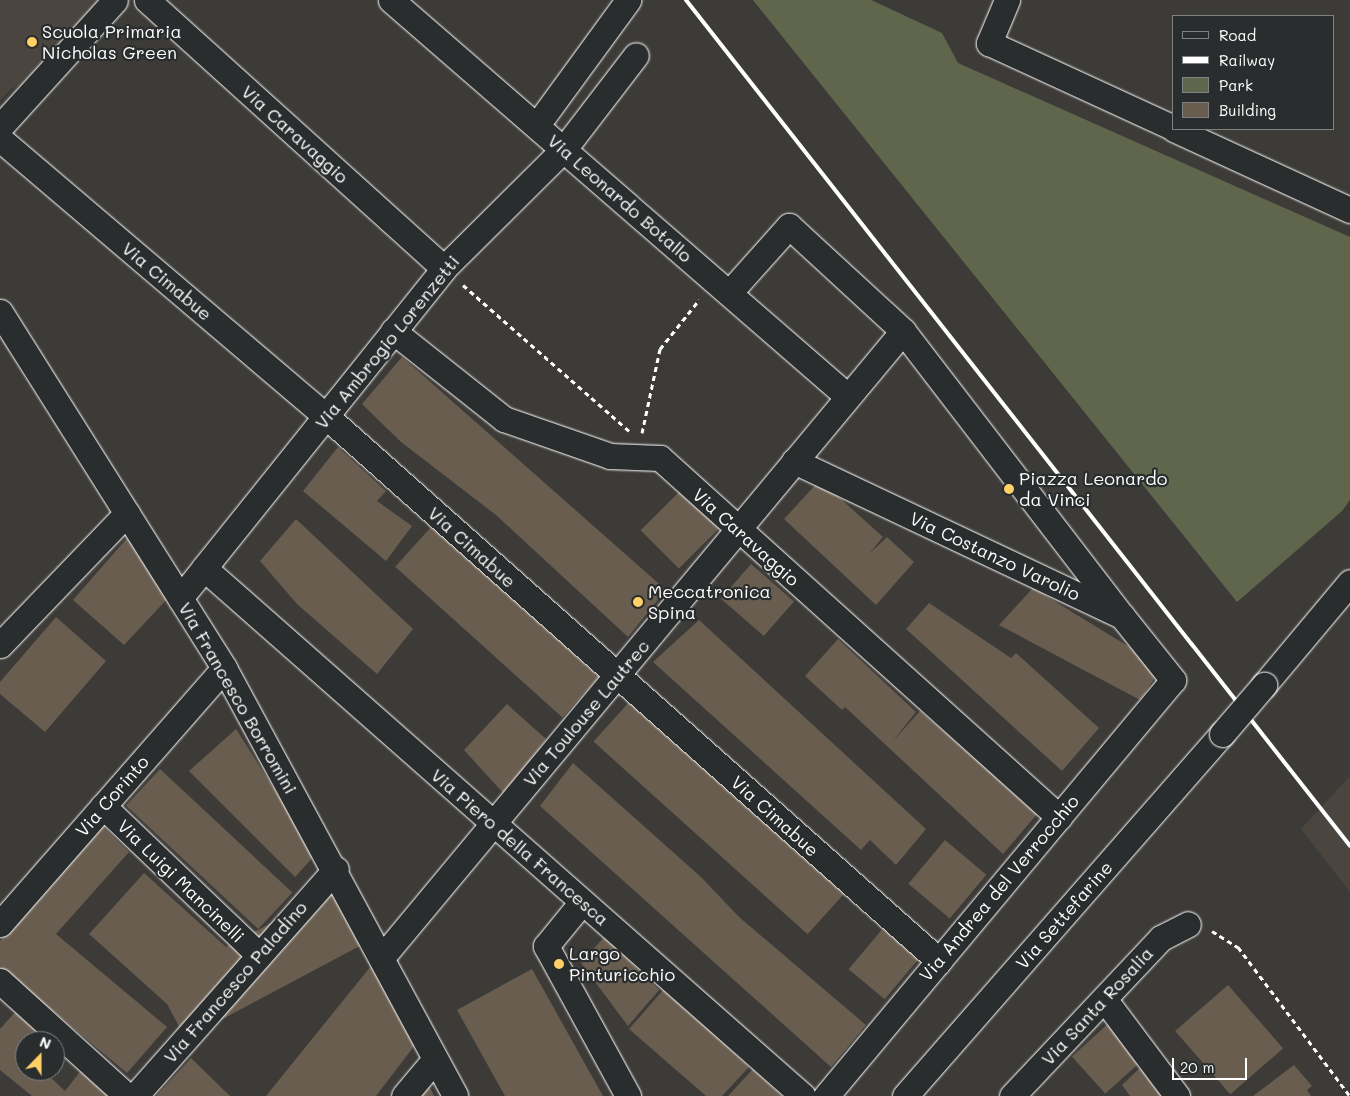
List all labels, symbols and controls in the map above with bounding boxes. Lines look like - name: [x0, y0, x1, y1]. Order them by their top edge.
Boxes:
- legend: [1172, 15, 1335, 130]
- place label: Scuola Primaria Nicholas Green: [42, 21, 182, 64]
- text: Road: [1219, 25, 1256, 45]
- marker: Scuola Primaria Nicholas Green: [26, 36, 38, 48]
- text: Railway: [1219, 50, 1275, 70]
- text: Park: [1219, 75, 1253, 95]
- street label: Via Caravaggio: [237, 80, 353, 188]
- text: Building: [1219, 100, 1276, 120]
- street label: Via Leonardo Botallo: [543, 129, 697, 267]
- street label: Via Cimabue: [118, 237, 216, 325]
- street label: Via Ambrogio Lorenzetti: [310, 251, 464, 433]
- place label: Piazza Leonardo da Vinci: [1019, 468, 1167, 510]
- street label: Via Caravaggio: [688, 483, 804, 591]
- marker: Piazza Leonardo da Vinci: [1003, 483, 1015, 495]
- street label: Via Cimabue: [424, 502, 520, 592]
- street label: Via Costanzo Varolio: [907, 507, 1083, 605]
- place label: Meccatronica Spina: [648, 581, 771, 624]
- marker: Meccatronica Spina: [632, 596, 644, 608]
- street label: Via Francesco Borromini: [174, 598, 302, 798]
- street label: Via Toulouse Lautrec: [518, 635, 654, 791]
- street label: Via Corinto: [71, 751, 153, 841]
- street label: Via Piero della Francesca: [427, 764, 613, 930]
- street label: Via Cimabue: [727, 771, 823, 861]
- street label: Via Andrea del Verrocchio: [915, 790, 1083, 986]
- street label: Via Luigi Mancinelli: [113, 815, 249, 947]
- street label: Via Settefarine: [1011, 857, 1117, 973]
- street label: Via Francesco Paladino: [159, 897, 311, 1067]
- street label: Via Santa Rosalia: [1037, 942, 1157, 1070]
- place label: Largo Pinturicchio: [569, 943, 675, 986]
- marker: Largo Pinturicchio: [553, 958, 565, 970]
- north arrow: [15, 1031, 65, 1081]
- text: N: [37, 1032, 54, 1053]
- scale bar: [1175, 1048, 1250, 1080]
- text: 20 m: [1180, 1057, 1214, 1077]

